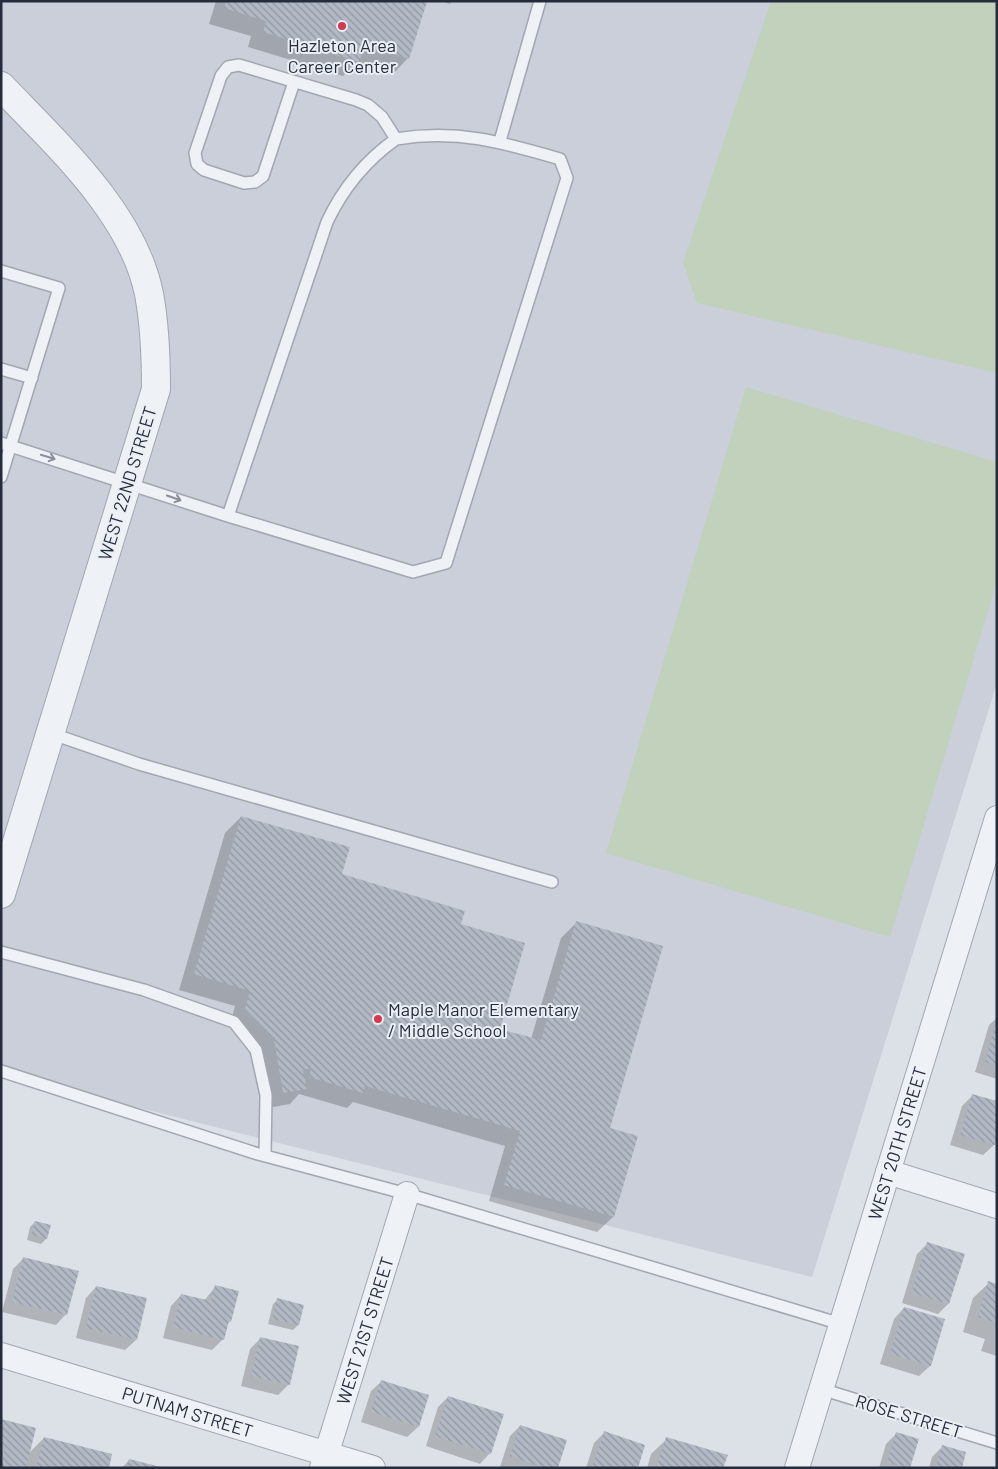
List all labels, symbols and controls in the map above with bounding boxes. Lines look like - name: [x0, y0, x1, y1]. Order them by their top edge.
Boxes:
- marker: Hazleton Area Career Center: [336, 20, 348, 32]
- place label: Hazleton Area Career Center: [288, 34, 397, 77]
- street label: WEST 22ND STREET: [93, 403, 161, 563]
- one-way arrow: [39, 453, 55, 463]
- one-way arrow: [166, 494, 181, 503]
- place label: Maple Manor Elementary / Middle School: [388, 998, 579, 1041]
- marker: Maple Manor Elementary / Middle School: [372, 1013, 384, 1025]
- street label: WEST 20TH STREET: [863, 1064, 931, 1222]
- street label: WEST 21ST STREET: [331, 1254, 398, 1407]
- street label: PUTNAM STREET: [119, 1381, 256, 1442]
- street label: ROSE STREET: [853, 1389, 965, 1443]

